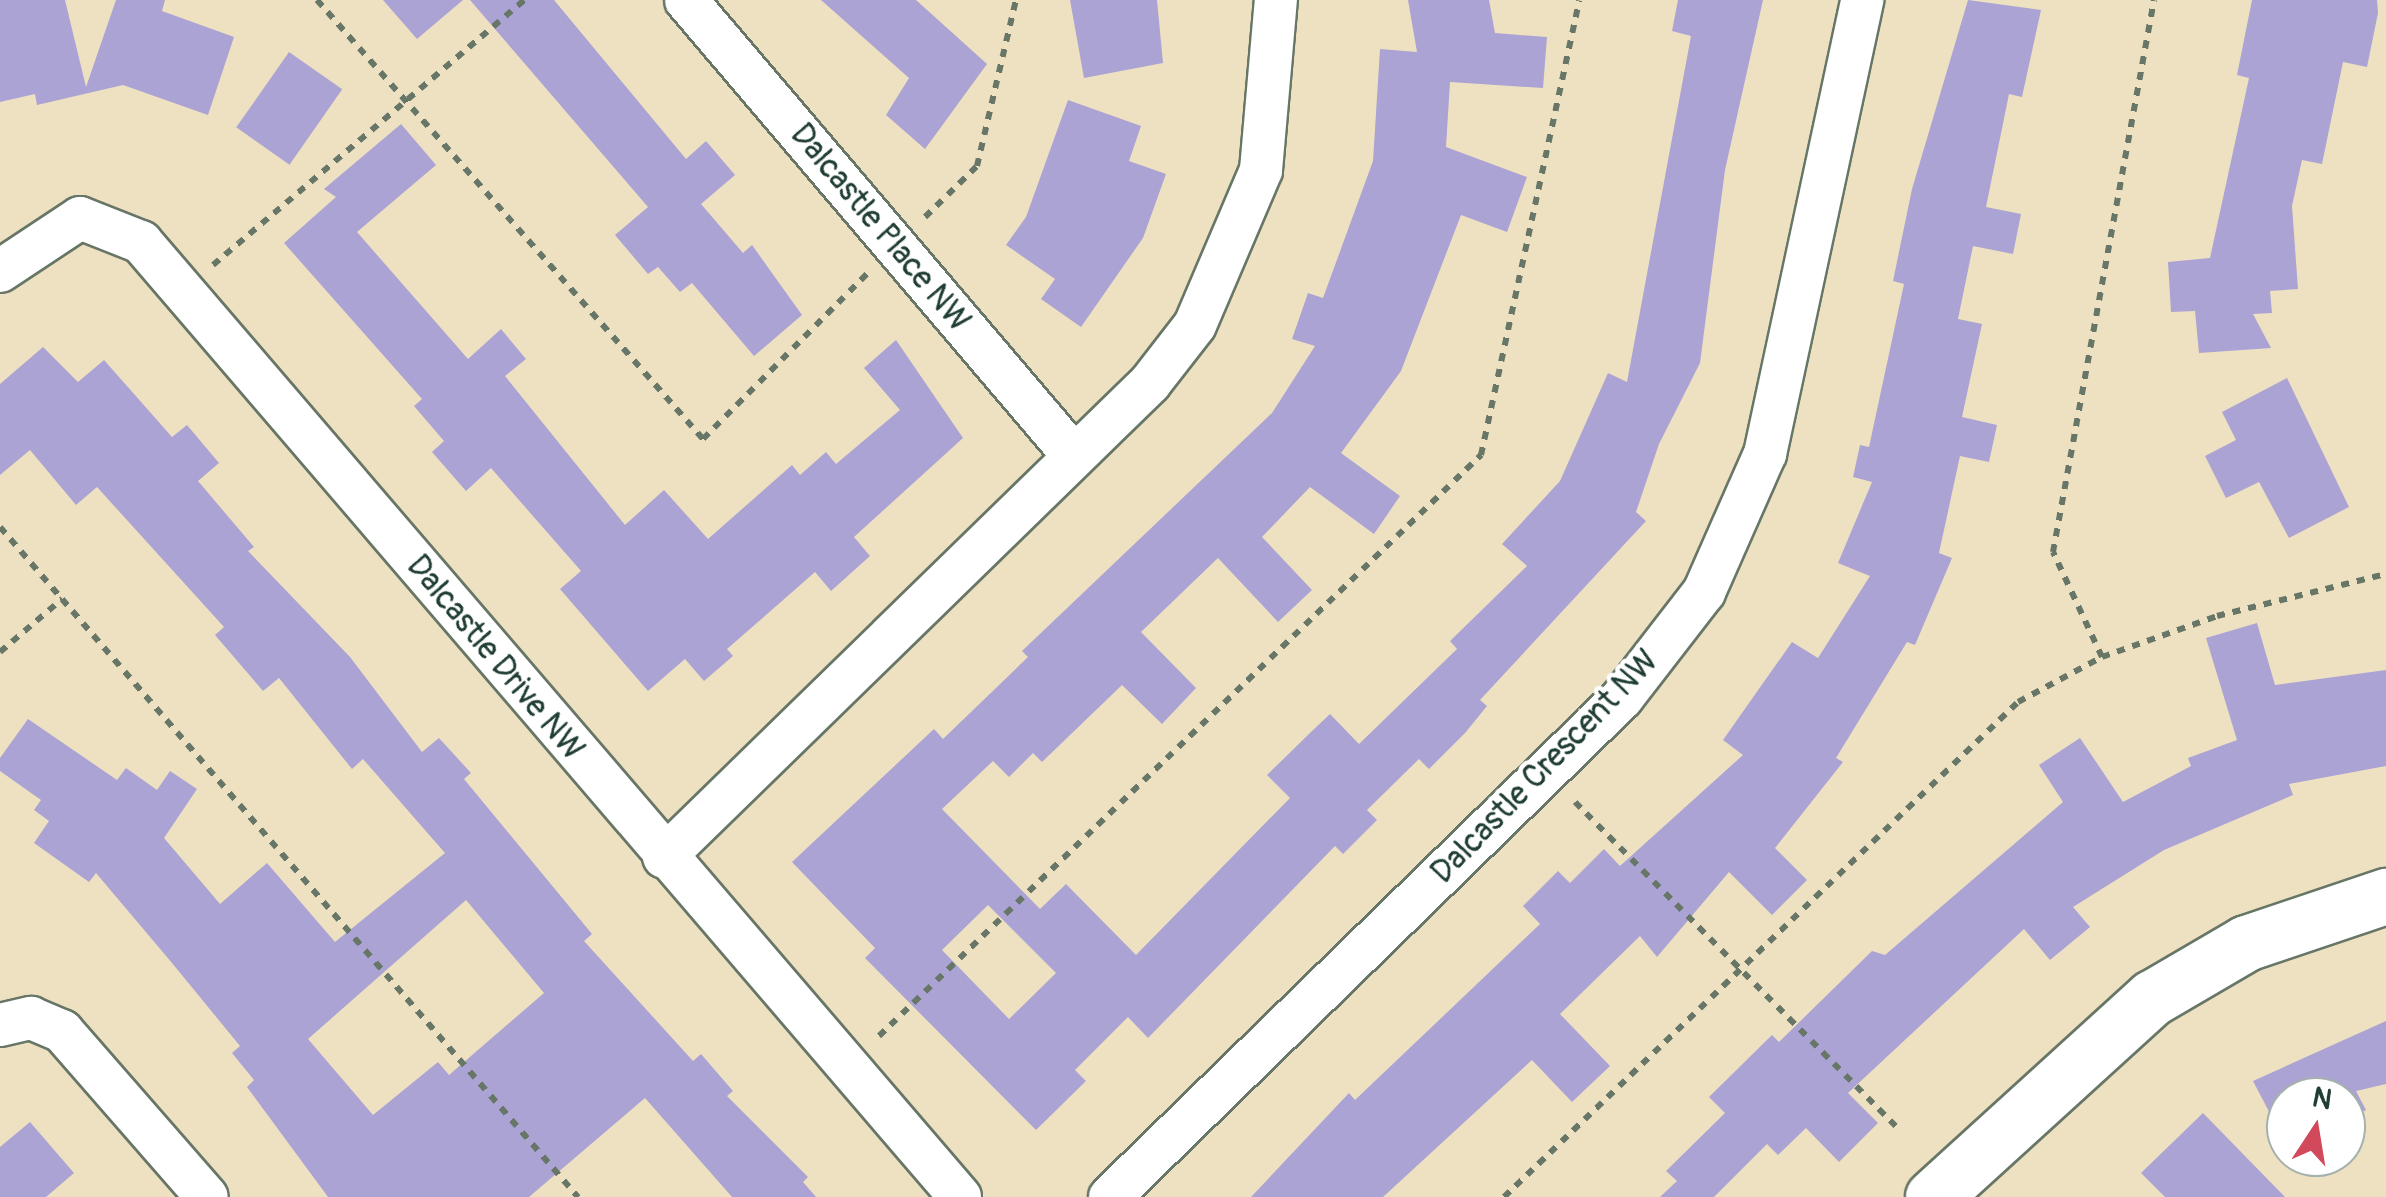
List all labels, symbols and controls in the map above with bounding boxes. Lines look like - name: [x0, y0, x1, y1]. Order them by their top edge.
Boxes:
- street label: Dalcastle Place NW: [782, 116, 978, 340]
- street label: Dalcastle Drive NW: [398, 548, 592, 768]
- street label: Dalcastle Crescent NW: [1424, 642, 1666, 892]
- north arrow: [2266, 1077, 2366, 1177]
- text: N: [2309, 1080, 2335, 1118]

